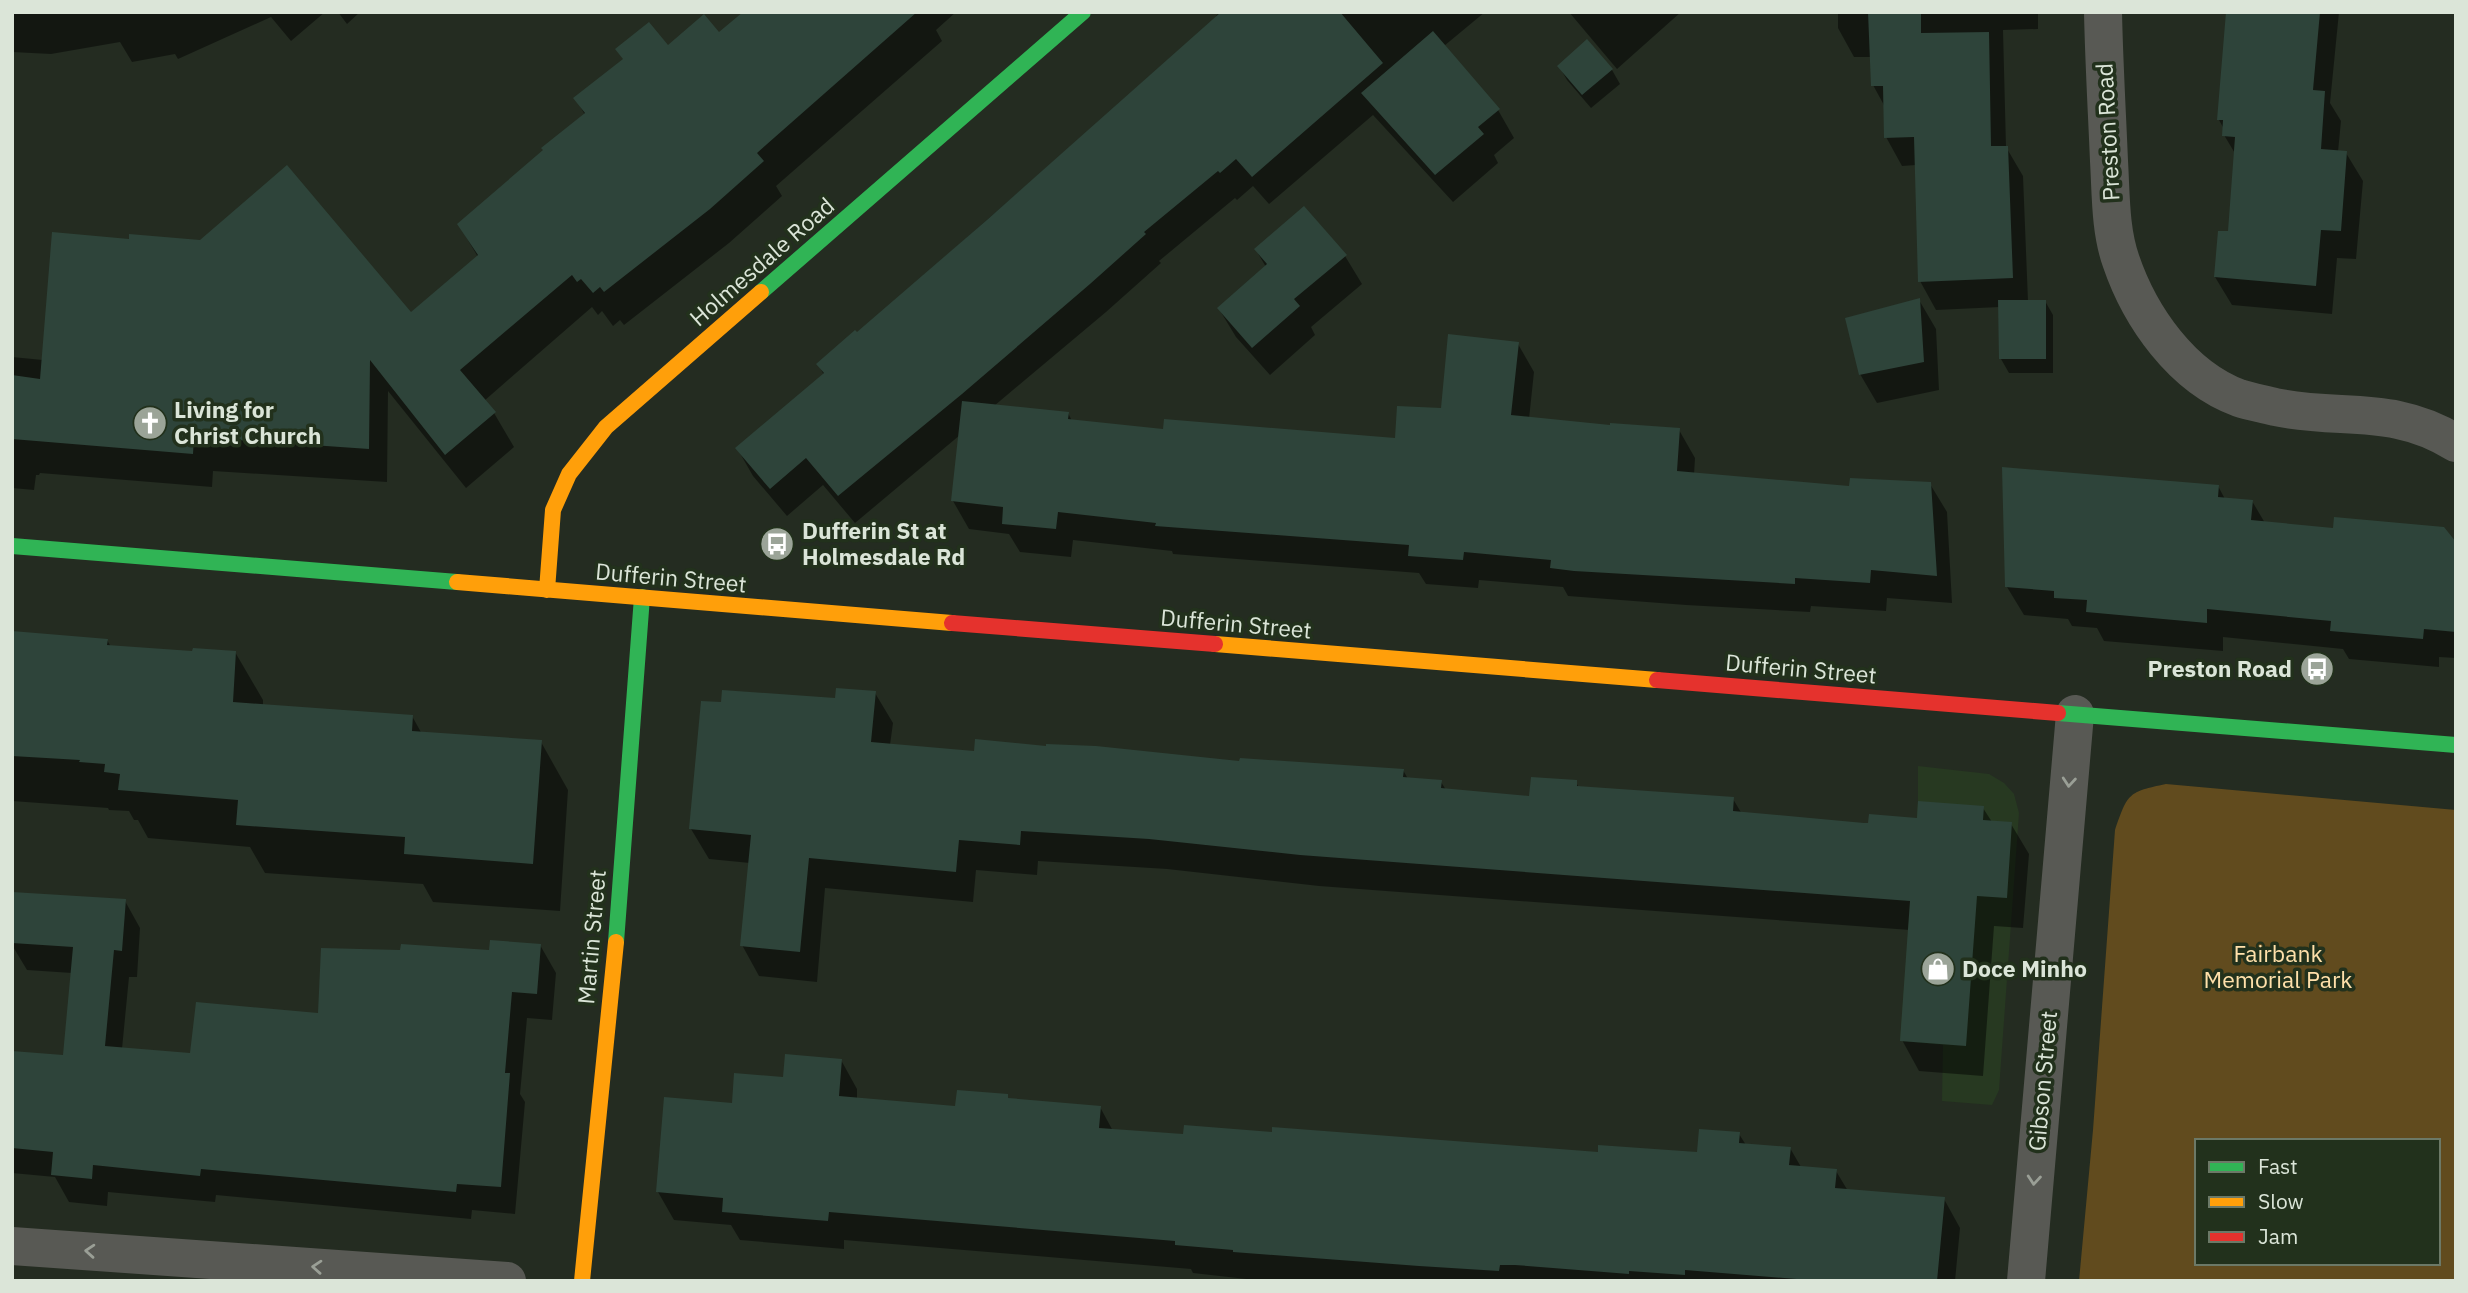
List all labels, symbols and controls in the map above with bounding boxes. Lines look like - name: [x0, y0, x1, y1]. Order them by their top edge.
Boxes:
- street label: Preston Road: [2088, 62, 2126, 202]
- street label: Holmesdale Road: [683, 190, 840, 332]
- place label: Living for Christ Church: [174, 394, 321, 450]
- church icon: Living for Christ Church: [131, 404, 169, 442]
- place label: Dufferin St at Holmesdale Rd: [802, 515, 965, 571]
- bus stop icon: Dufferin St at Holmesdale Rd: [758, 525, 796, 563]
- street label: Dufferin Street: [594, 555, 748, 599]
- street label: Dufferin Street: [1159, 601, 1313, 645]
- street label: Dufferin Street: [1724, 646, 1878, 690]
- bus stop icon: Preston Road: [2298, 650, 2336, 688]
- place label: Preston Road: [2148, 653, 2292, 683]
- one-way arrow: [2062, 776, 2077, 788]
- street label: Martin Street: [570, 868, 612, 1005]
- park label: Fairbank Memorial Park: [2204, 938, 2352, 994]
- shop icon: Doce Minho: [1919, 950, 1957, 988]
- place label: Doce Minho: [1962, 953, 2087, 983]
- street label: Gibson Street: [2021, 1009, 2063, 1152]
- legend: [2195, 1139, 2440, 1265]
- text: Fast: [2258, 1152, 2298, 1180]
- one-way arrow: [2027, 1174, 2042, 1185]
- text: Slow: [2258, 1187, 2304, 1215]
- text: Jam: [2258, 1222, 2298, 1250]
- one-way arrow: [84, 1244, 95, 1259]
- one-way arrow: [311, 1260, 322, 1275]

